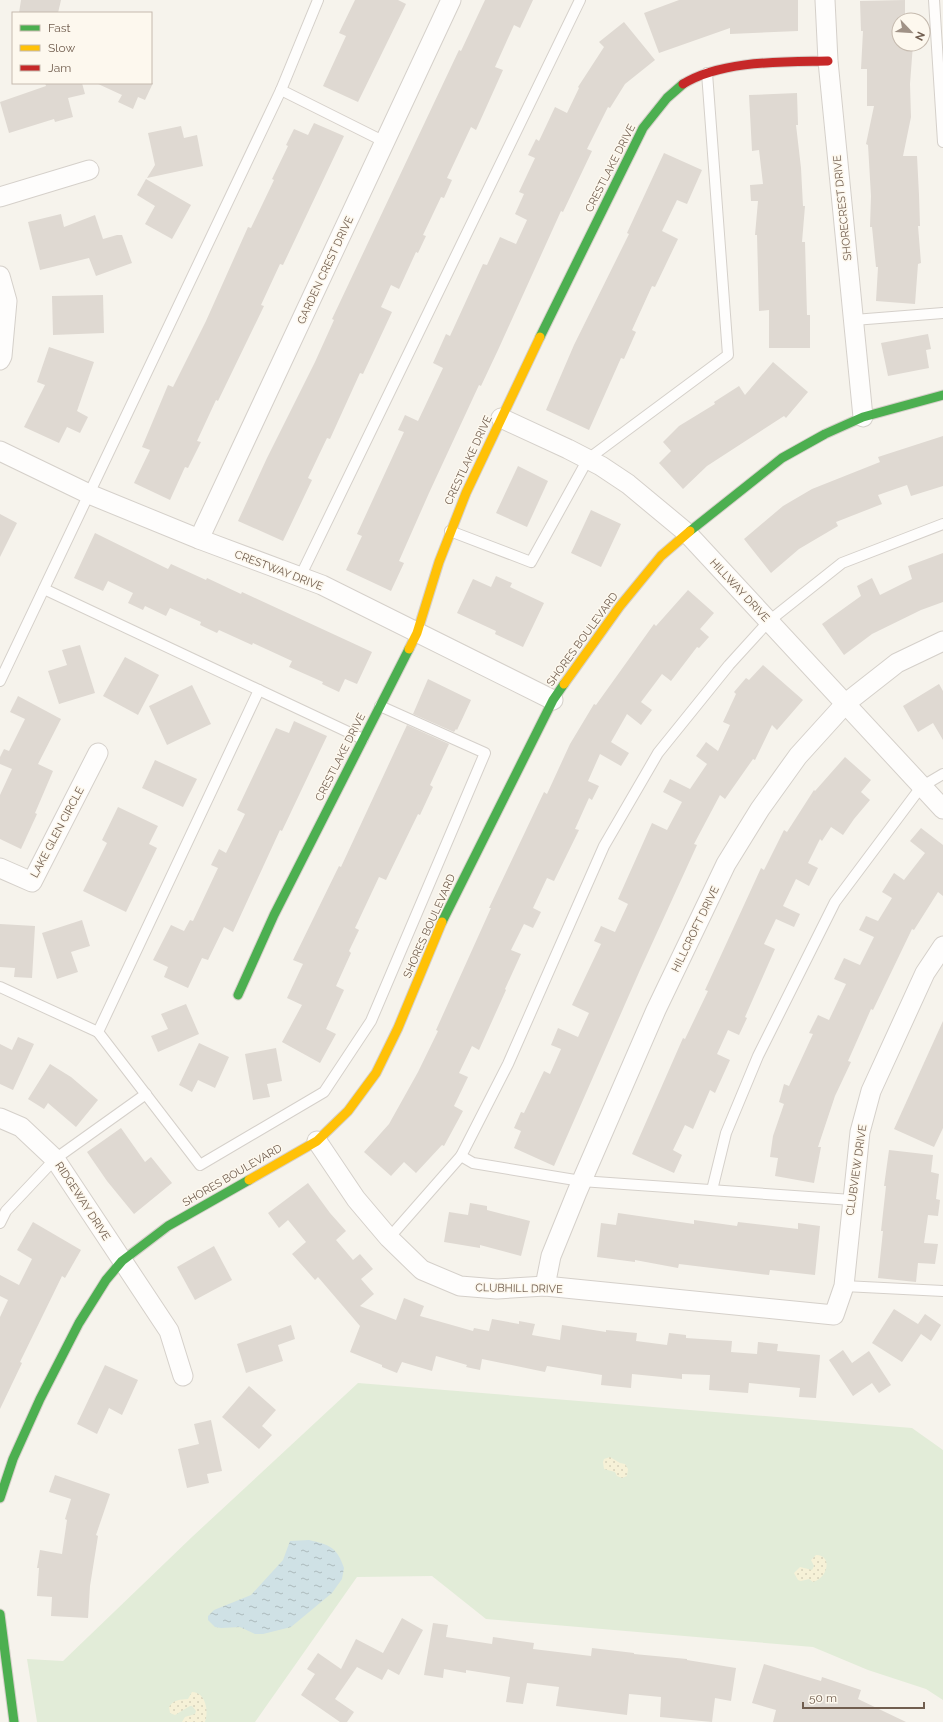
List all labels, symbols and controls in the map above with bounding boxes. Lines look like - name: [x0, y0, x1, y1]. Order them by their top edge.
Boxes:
- legend: [12, 12, 152, 84]
- north arrow: [891, 12, 931, 52]
- text: Fast: [48, 21, 71, 35]
- text: N: [912, 29, 927, 43]
- text: Slow: [48, 41, 75, 55]
- text: Jam: [48, 61, 71, 75]
- street label: CRESTLAKE DRIVE: [583, 122, 638, 214]
- street label: SHORECREST DRIVE: [830, 154, 855, 261]
- street label: GARDEN CREST DRIVE: [295, 214, 356, 326]
- street label: CRESTLAKE DRIVE: [442, 413, 495, 507]
- street label: CRESTWAY DRIVE: [233, 548, 325, 593]
- street label: HILLWAY DRIVE: [707, 556, 772, 625]
- street label: SHORES BOULEVARD: [544, 590, 621, 689]
- street label: CRESTLAKE DRIVE: [313, 711, 368, 803]
- street label: LAKE GLEN CIRCLE: [28, 784, 87, 880]
- street label: SHORES BOULEVARD: [401, 872, 458, 980]
- street label: HILLCROFT DRIVE: [669, 884, 722, 974]
- street label: CLUBVIEW DRIVE: [844, 1123, 869, 1216]
- street label: SHORES BOULEVARD: [180, 1142, 284, 1209]
- street label: RIDGEWAY DRIVE: [52, 1159, 113, 1243]
- street label: CLUBHILL DRIVE: [475, 1281, 563, 1296]
- scale bar: [803, 1684, 924, 1710]
- text: 50 m: [809, 1691, 837, 1705]

